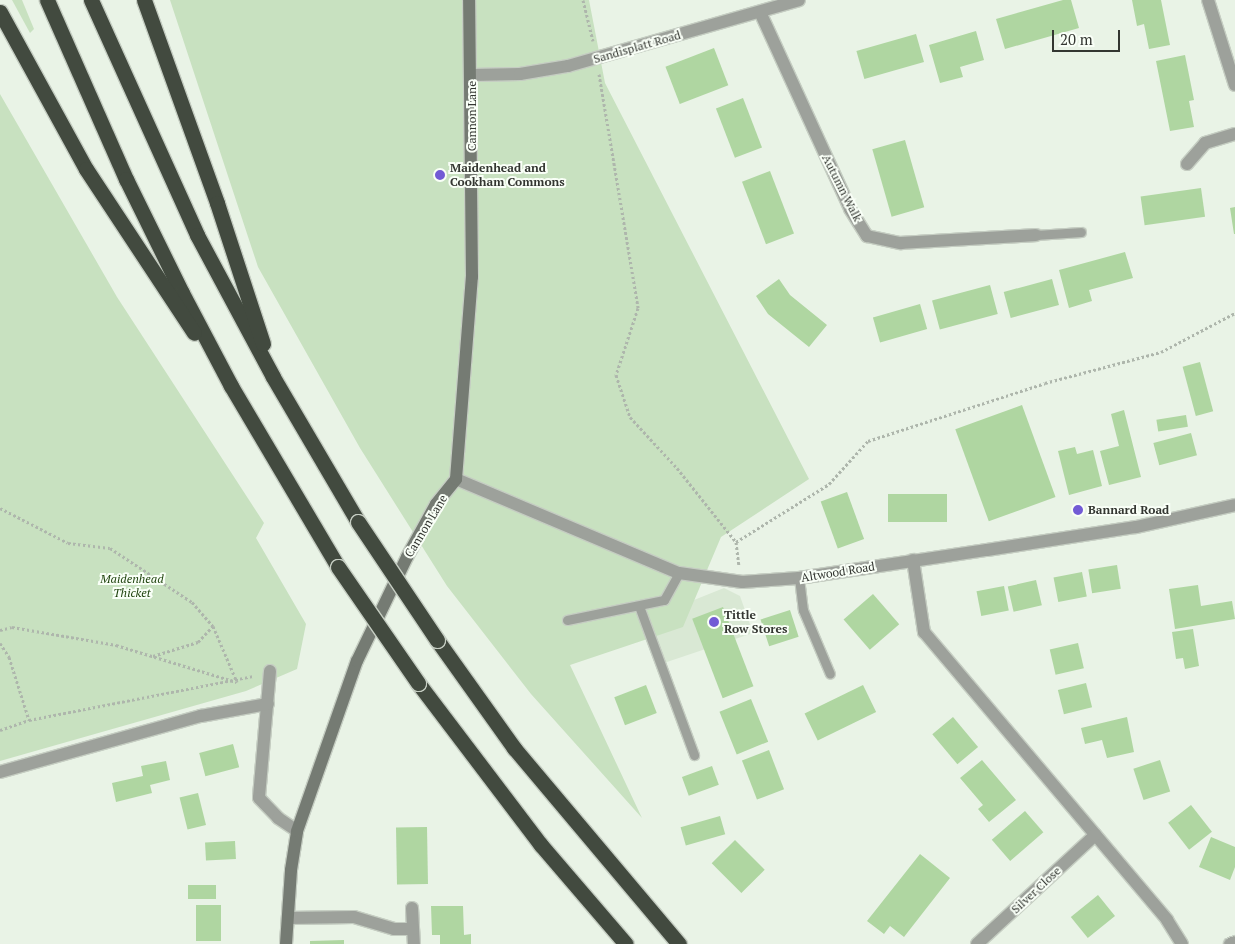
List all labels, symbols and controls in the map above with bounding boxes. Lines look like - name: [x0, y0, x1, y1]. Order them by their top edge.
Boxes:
- scale bar: [1055, 20, 1122, 52]
- street label: Sandisplatt Road: [592, 28, 682, 66]
- text: 20 m: [1060, 29, 1093, 49]
- street label: Cannon Lane: [465, 81, 479, 151]
- street label: Autumn Walk: [819, 152, 865, 224]
- place label: Maidenhead and Cookham Commons: [450, 161, 565, 189]
- marker: Maidenhead and Cookham Commons: [434, 169, 446, 181]
- street label: Cannon Lane: [402, 492, 450, 560]
- place label: Bannard Road: [1088, 503, 1169, 517]
- marker: Bannard Road: [1072, 504, 1084, 516]
- street label: Altwood Road: [800, 559, 876, 585]
- park label: Maidenhead Thicket: [100, 572, 164, 600]
- place label: Tittle Row Stores: [724, 608, 787, 636]
- marker: Tittle Row Stores: [708, 616, 720, 628]
- street label: Silver Close: [1008, 863, 1064, 917]

